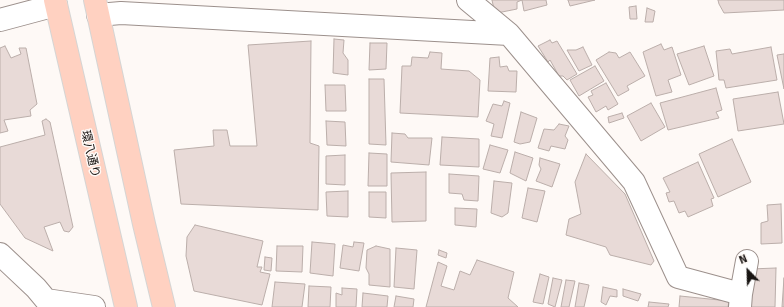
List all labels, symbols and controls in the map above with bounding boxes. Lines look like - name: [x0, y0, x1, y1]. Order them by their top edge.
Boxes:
- street label: 環八通り: [78, 129, 102, 179]
- north arrow: [728, 251, 768, 291]
- text: N: [737, 252, 749, 267]

